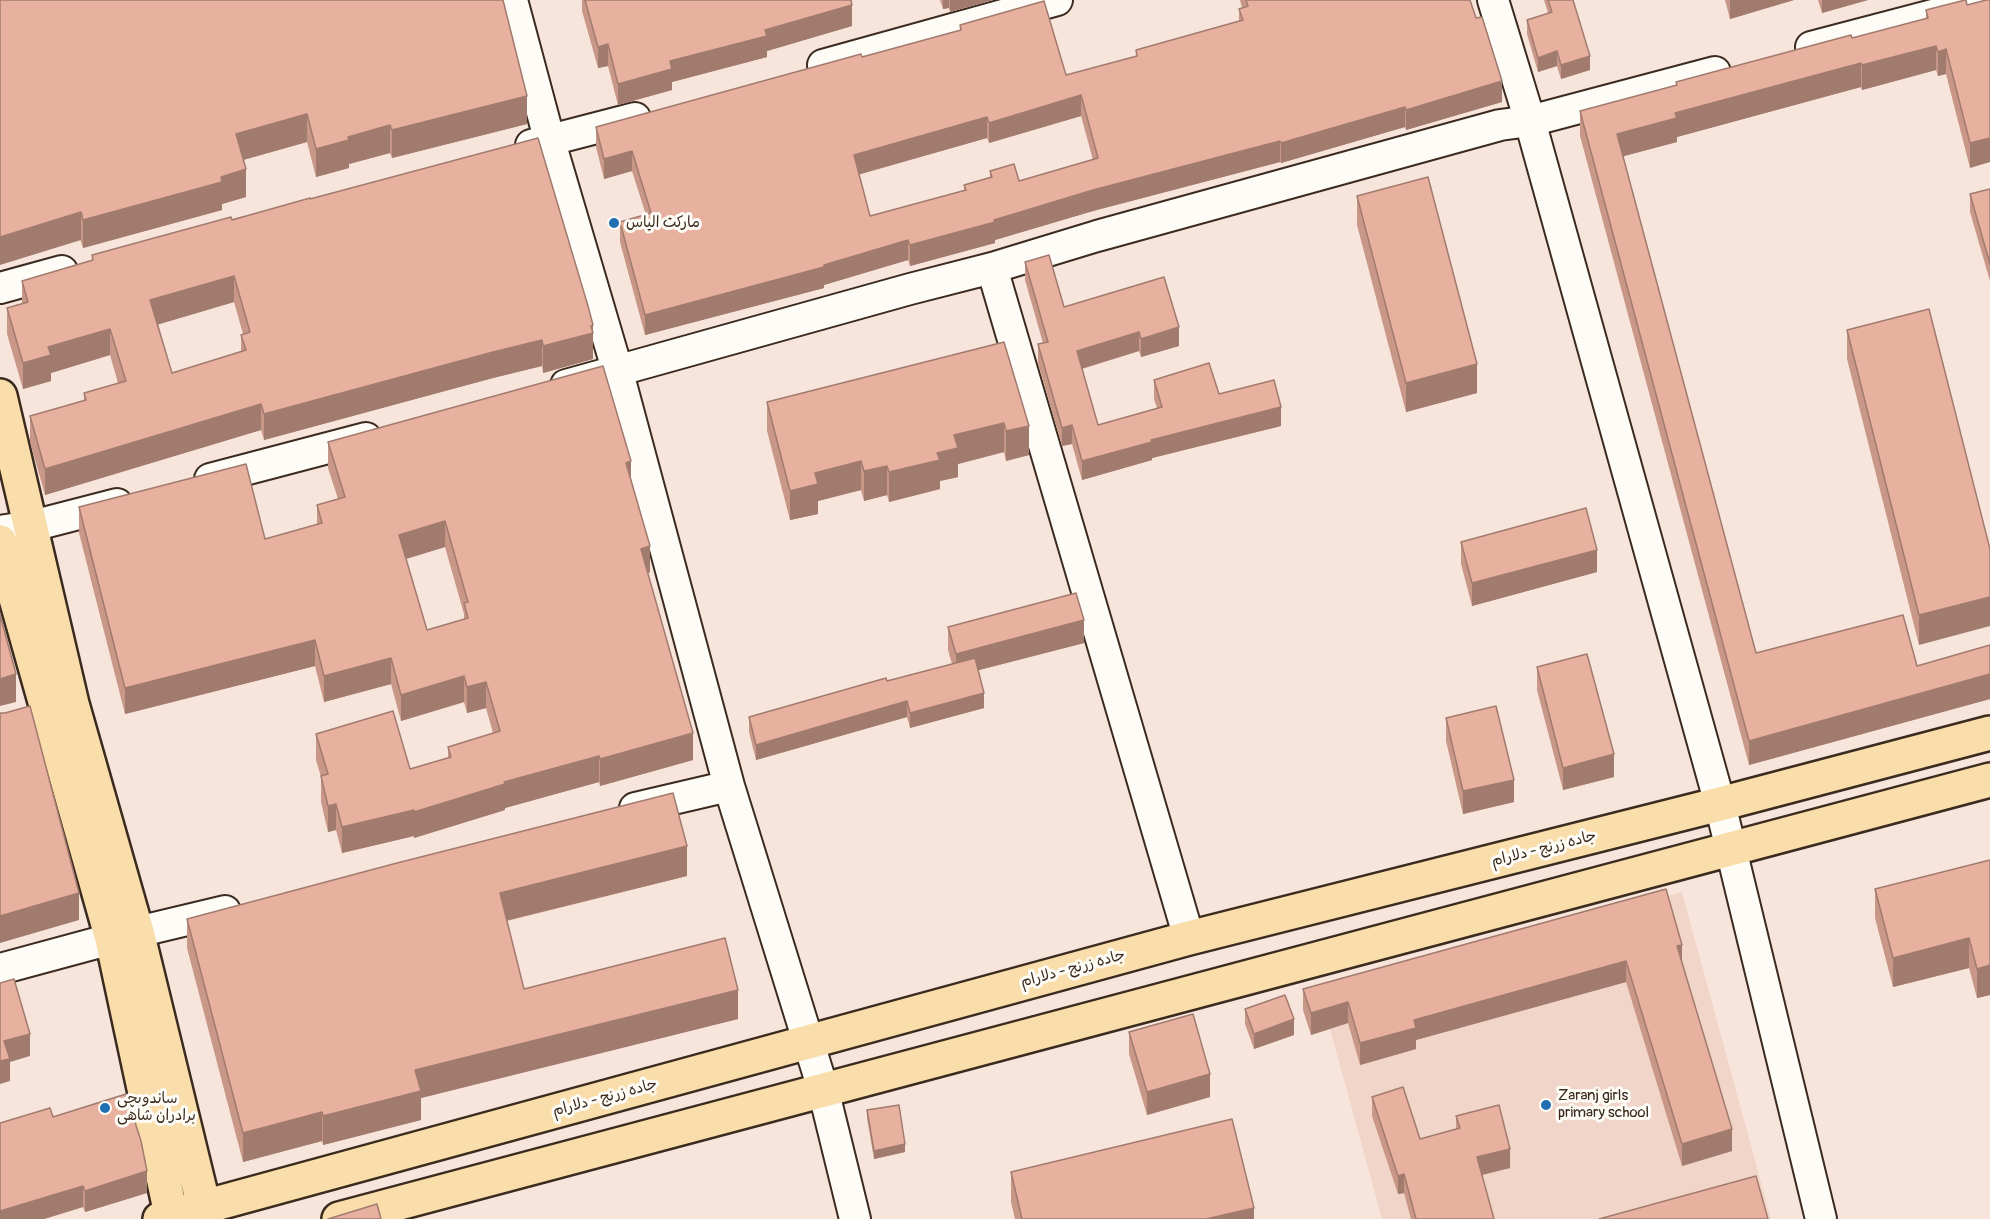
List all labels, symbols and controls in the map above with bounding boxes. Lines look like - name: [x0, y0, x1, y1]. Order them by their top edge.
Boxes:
- place label: مارکت الیاس: [626, 214, 700, 232]
- marker: مارکت الیاس: [607, 216, 621, 230]
- street label: جاده زرنج - دلارام: [1490, 827, 1598, 871]
- street label: جاده زرنج - دلارام: [1019, 946, 1127, 992]
- street label: جاده زرنج - دلارام: [551, 1075, 659, 1121]
- place label: Zaranj girls primary school: [1558, 1087, 1649, 1122]
- place label: ساندویچی برادران شاهی: [117, 1090, 196, 1125]
- marker: Zaranj girls primary school: [1539, 1098, 1553, 1112]
- marker: ساندویچی برادران شاهی: [98, 1101, 112, 1115]

